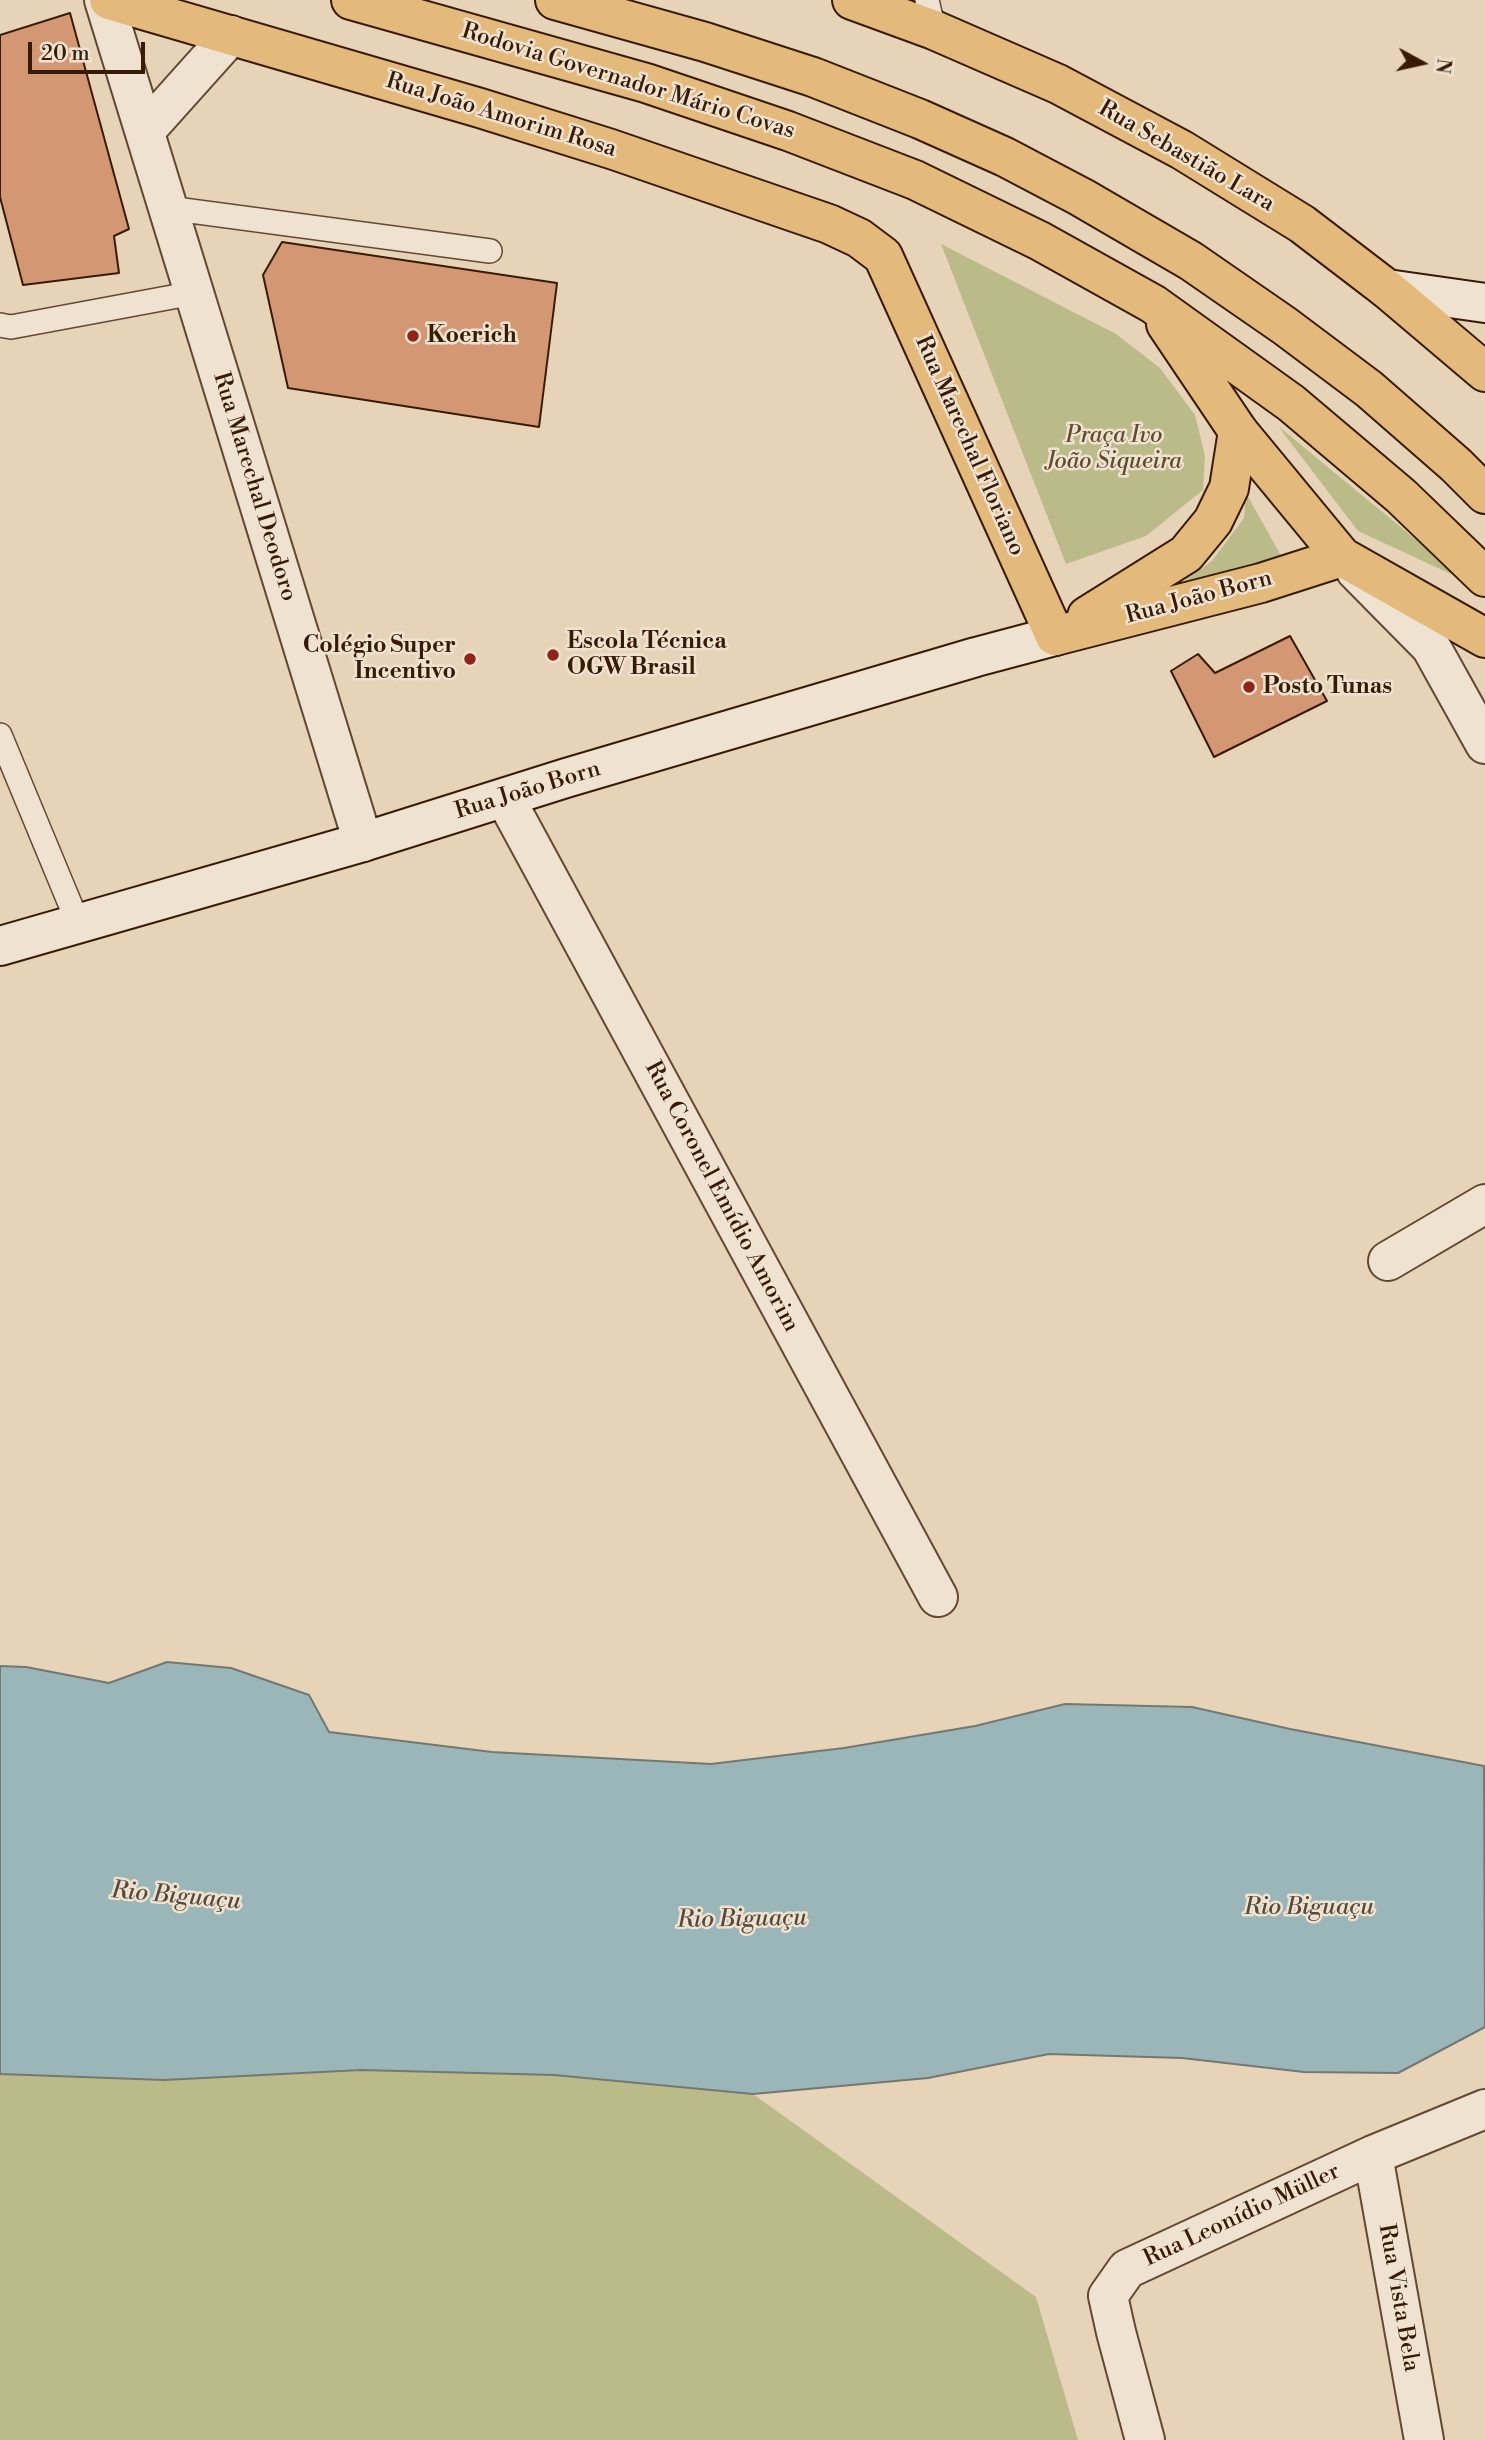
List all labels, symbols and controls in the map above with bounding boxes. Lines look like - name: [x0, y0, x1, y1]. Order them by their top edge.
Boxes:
- street label: Rodovia Governador Mário Covas: [458, 18, 798, 146]
- scale bar: [32, 28, 149, 72]
- north arrow: [1387, 28, 1457, 98]
- text: 20 m: [41, 41, 90, 67]
- text: N: [1430, 57, 1456, 75]
- street label: Rua João Amorim Rosa: [382, 68, 620, 164]
- street label: Rua Sebastião Lara: [1093, 95, 1279, 219]
- place label: Koerich: [427, 322, 517, 350]
- marker: Koerich: [405, 328, 421, 344]
- street label: Rua Marechal Floriano: [908, 332, 1030, 560]
- street label: Rua Marechal Deodoro: [206, 369, 302, 605]
- park label: Praça Ivo João Siqueira: [1046, 422, 1182, 476]
- street label: Rua João Born: [1123, 565, 1275, 631]
- place label: Escola Técnica OGW Brasil: [567, 628, 727, 682]
- place label: Colégio Super Incentivo: [303, 632, 456, 686]
- marker: Escola Técnica OGW Brasil: [545, 647, 561, 663]
- marker: Colégio Super Incentivo: [462, 651, 478, 667]
- place label: Posto Tunas: [1263, 673, 1392, 701]
- marker: Posto Tunas: [1241, 679, 1257, 695]
- street label: Rua João Born: [452, 756, 604, 826]
- street label: Rua Coronel Emídio Amorim: [638, 1057, 804, 1337]
- water label: Rio Biguaçu: [110, 1877, 242, 1917]
- water label: Rio Biguaçu: [1244, 1894, 1374, 1922]
- water label: Rio Biguaçu: [677, 1904, 807, 1936]
- street label: Rua Leonídio Müller: [1139, 2158, 1345, 2274]
- street label: Rua Vista Bela: [1371, 2222, 1425, 2374]

